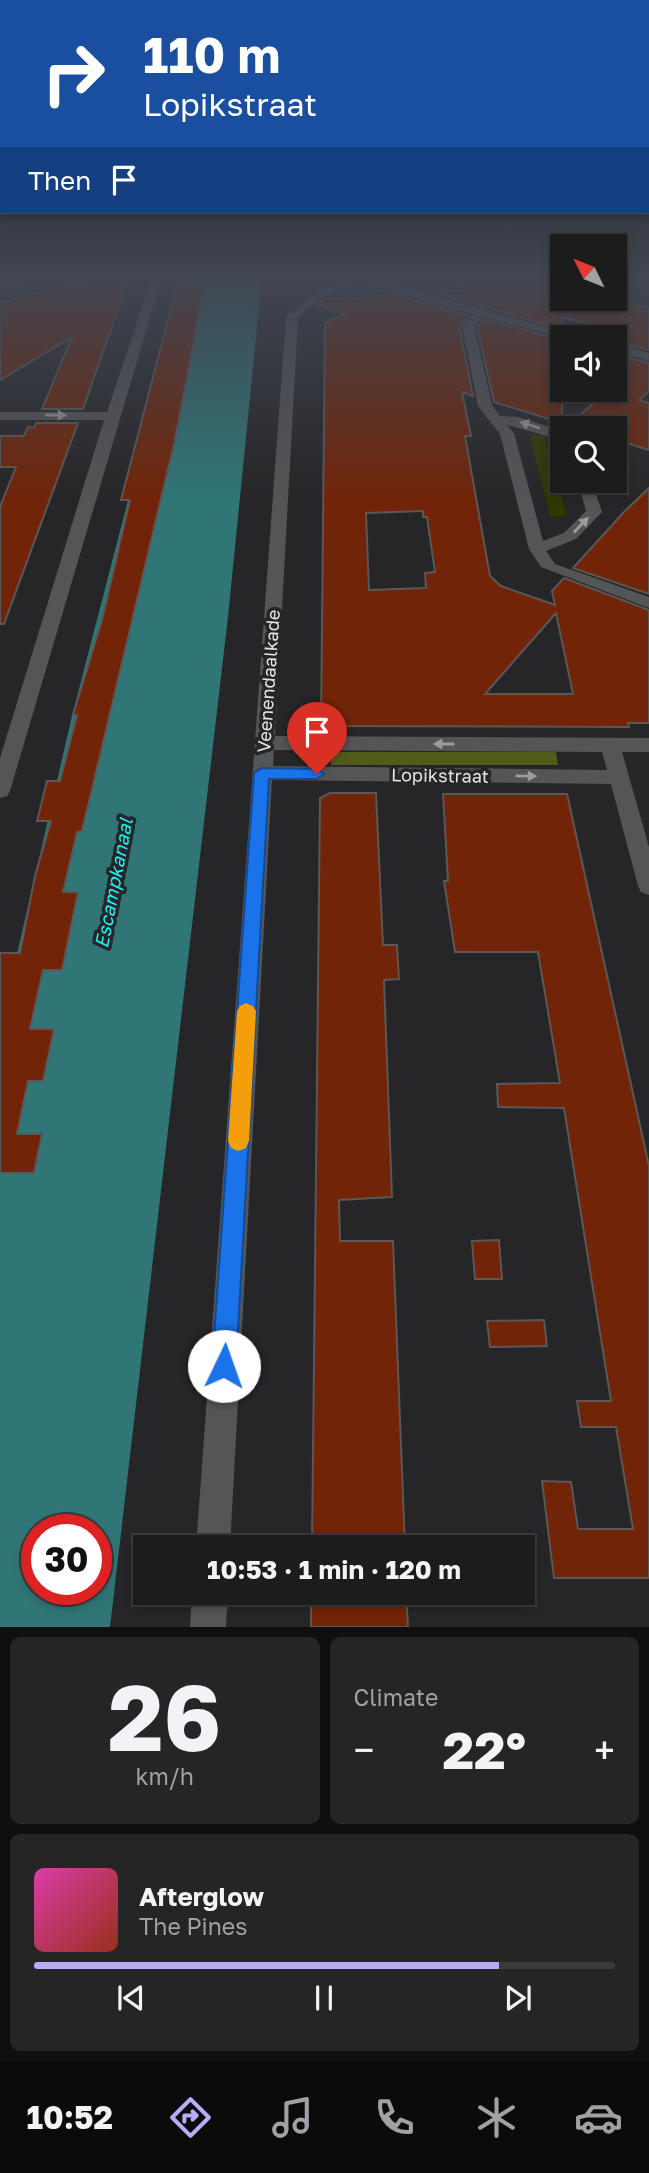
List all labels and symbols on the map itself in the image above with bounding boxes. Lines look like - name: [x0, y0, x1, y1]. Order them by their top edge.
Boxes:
- north arrow: [550, 234, 626, 312]
- one-way arrow: [45, 409, 67, 421]
- one-way arrow: [519, 419, 540, 430]
- one-way arrow: [572, 517, 588, 534]
- street label: Veenendaalkade: [252, 609, 284, 753]
- pin: [287, 702, 347, 774]
- one-way arrow: [433, 738, 455, 750]
- street label: Lopikstraat: [391, 763, 489, 787]
- one-way arrow: [515, 770, 537, 782]
- water label: Escampkanaal: [89, 815, 137, 950]
- position arrow: [187, 1329, 261, 1403]
- speed limit sign: 30: [21, 1514, 112, 1605]

